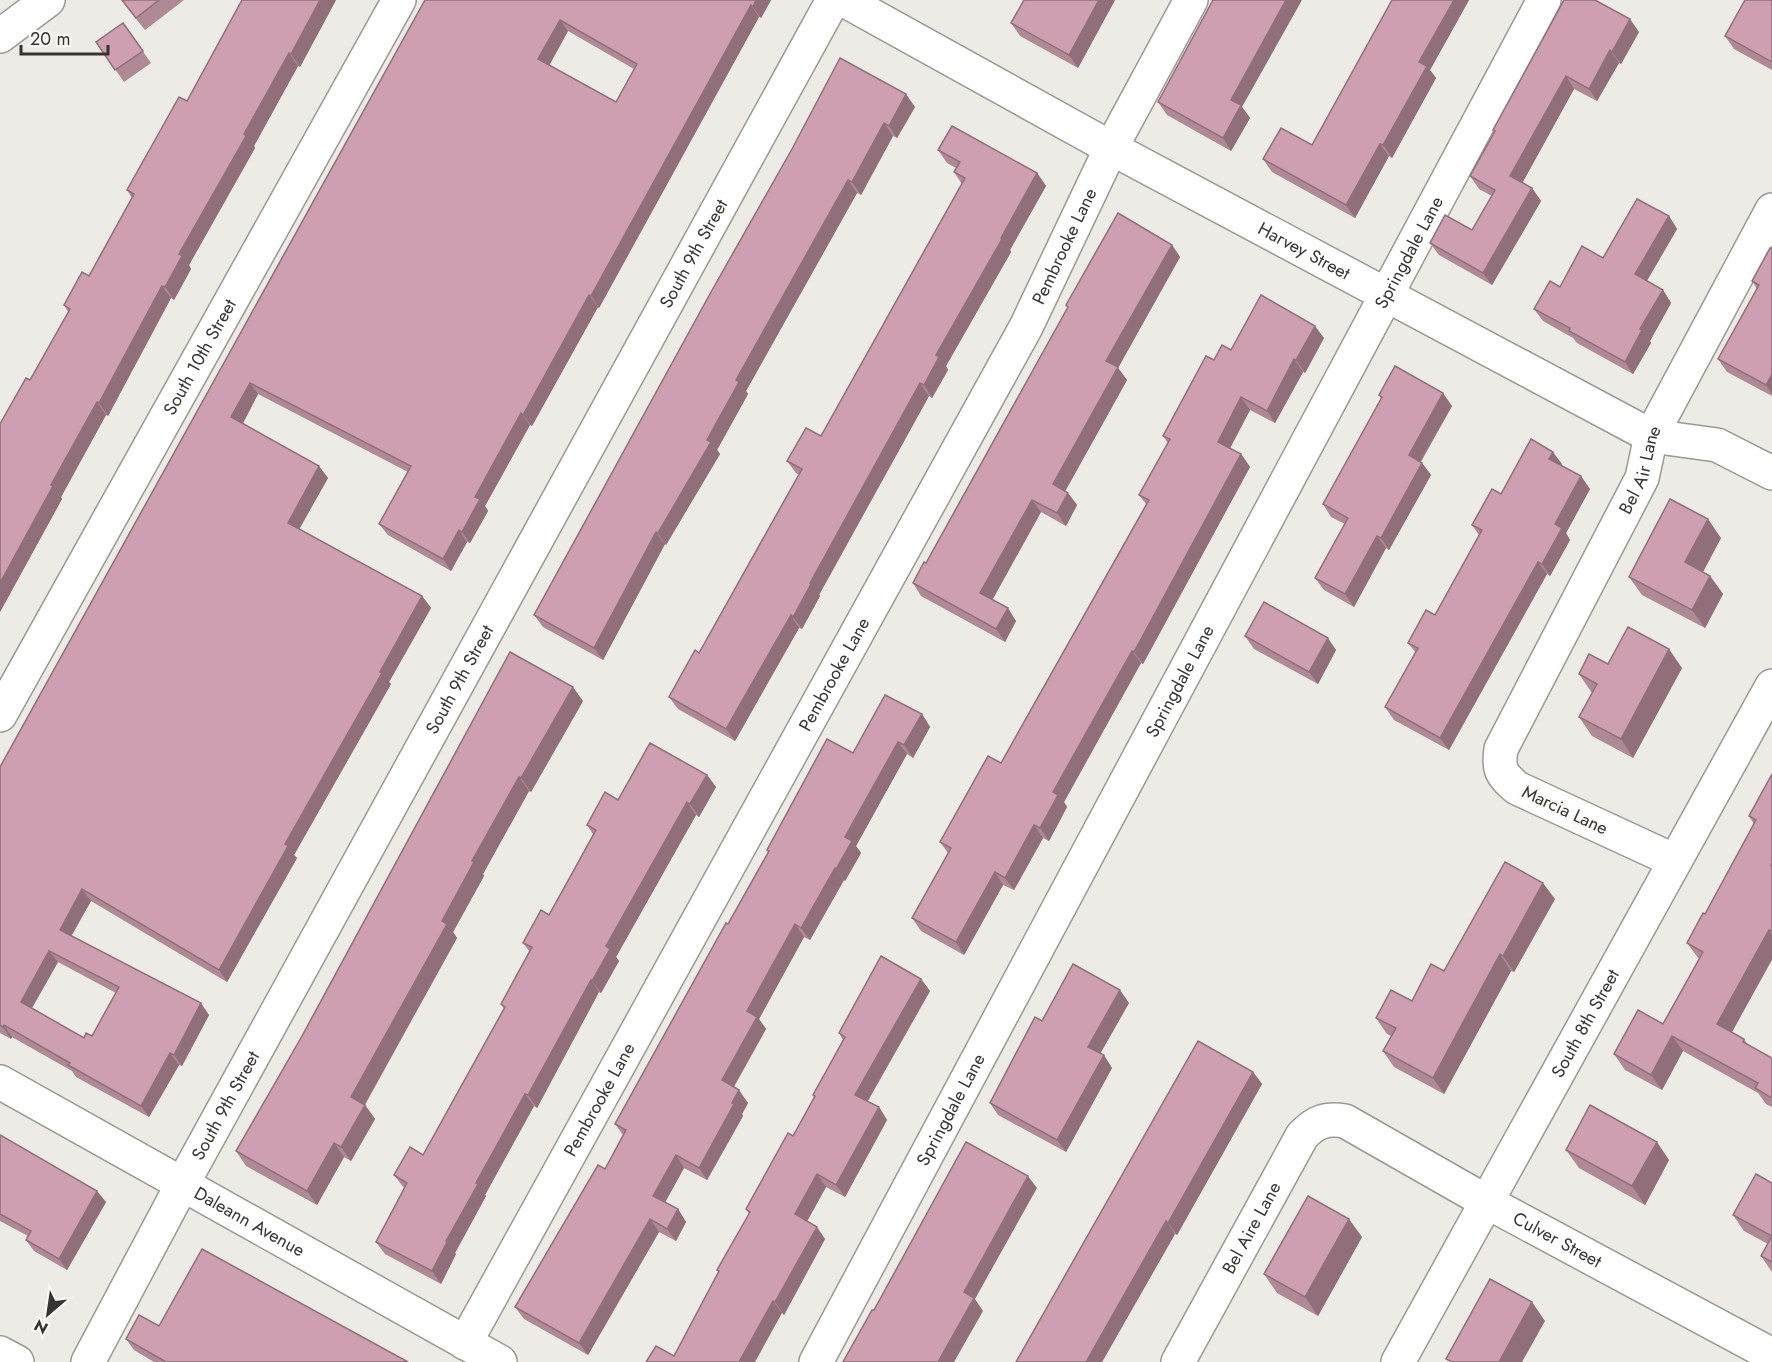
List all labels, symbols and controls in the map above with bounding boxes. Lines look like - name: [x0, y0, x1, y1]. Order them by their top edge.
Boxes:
- scale bar: [21, 18, 108, 56]
- text: 20 m: [30, 26, 70, 52]
- street label: Pembrooke Lane: [1026, 184, 1103, 309]
- street label: Springdale Lane: [1368, 192, 1450, 313]
- street label: South 9th Street: [653, 194, 734, 313]
- street label: Harvey Street: [1253, 216, 1355, 287]
- street label: South 10th Street: [157, 294, 243, 420]
- street label: Bel Air Lane: [1612, 421, 1667, 519]
- street label: Pembrooke Lane: [792, 613, 876, 736]
- street label: South 9th Street: [419, 620, 500, 739]
- street label: Springdale Lane: [1139, 620, 1221, 742]
- street label: Marcia Lane: [1518, 779, 1612, 841]
- street label: South 8th Street: [1545, 964, 1626, 1082]
- street label: Pembrooke Lane: [557, 1038, 641, 1161]
- street label: South 9th Street: [185, 1046, 266, 1165]
- street label: Springdale Lane: [910, 1049, 992, 1171]
- street label: Bel Aire Lane: [1216, 1177, 1287, 1279]
- street label: Daleann Avenue: [189, 1180, 310, 1263]
- street label: Culver Street: [1508, 1205, 1607, 1275]
- north arrow: [18, 1284, 78, 1344]
- text: N: [30, 1314, 52, 1340]

